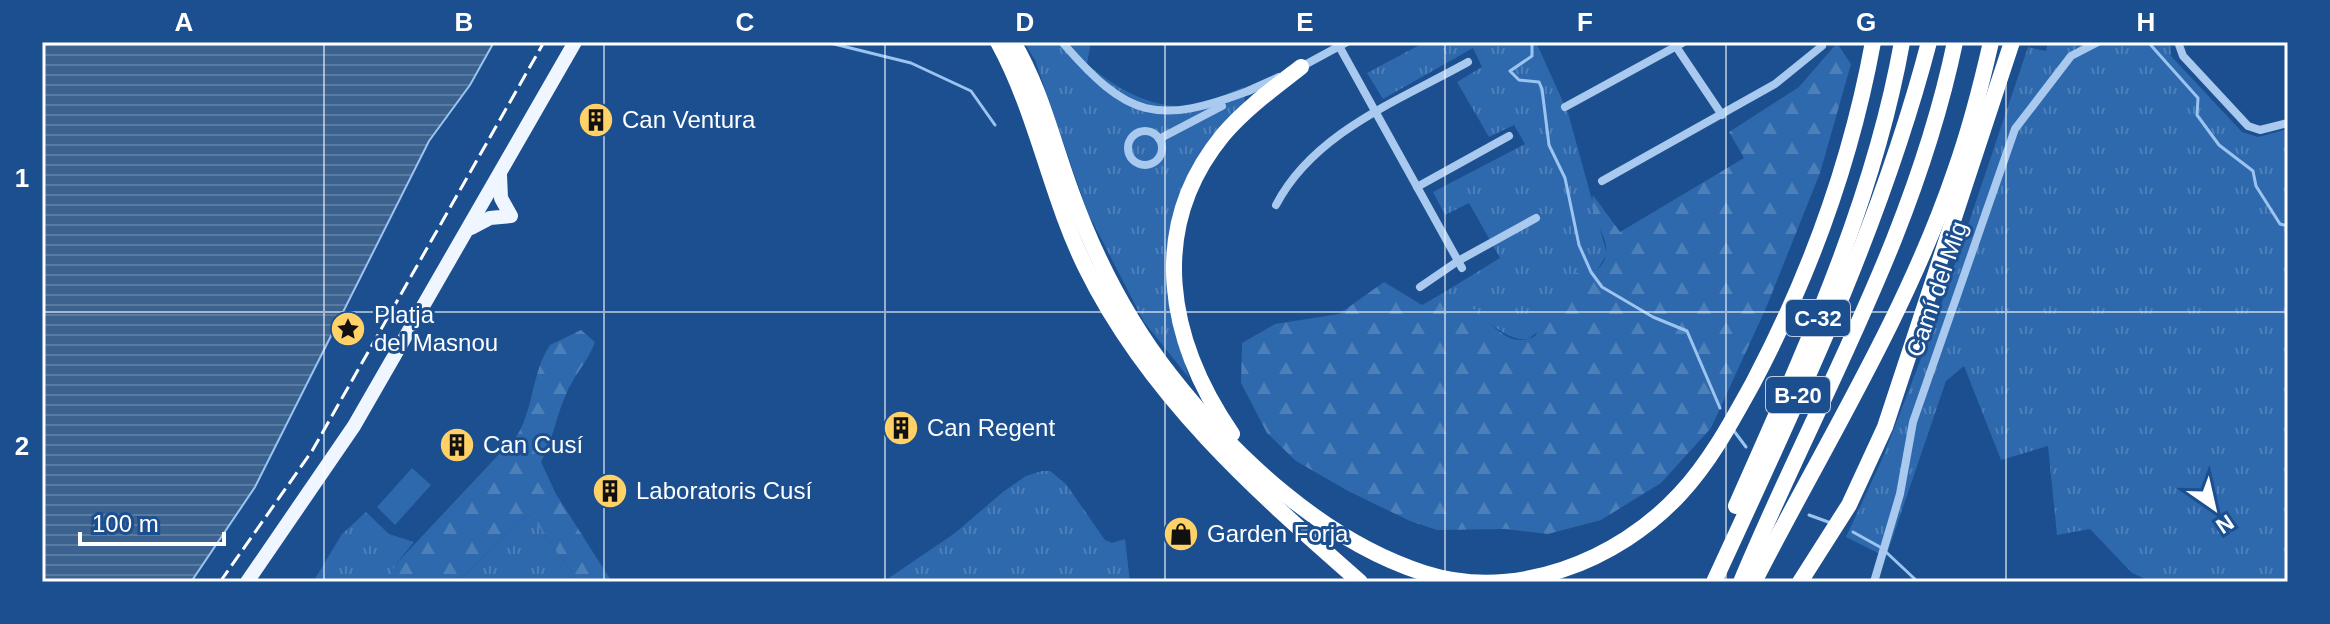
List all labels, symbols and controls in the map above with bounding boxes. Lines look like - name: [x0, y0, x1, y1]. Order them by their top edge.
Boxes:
- text: A: [175, 7, 194, 37]
- text: B: [455, 7, 473, 37]
- text: C: [736, 7, 755, 37]
- text: D: [1016, 7, 1034, 37]
- text: E: [1296, 7, 1314, 37]
- text: F: [1577, 7, 1593, 37]
- text: G: [1856, 7, 1876, 37]
- text: H: [2137, 7, 2155, 37]
- building icon: Can Ventura: [577, 101, 615, 139]
- place label: Can Ventura: [622, 106, 756, 133]
- text: 1: [15, 163, 29, 193]
- street label: Camí del Mig: [1901, 218, 1972, 360]
- road number: C-32: [1786, 300, 1850, 336]
- place label: Platja del Masnou: [374, 301, 498, 356]
- place icon: Platja del Masnou: [329, 310, 367, 348]
- road number: B-20: [1766, 377, 1830, 413]
- building icon: Can Regent: [882, 409, 920, 447]
- place label: Can Regent: [927, 414, 1055, 441]
- building icon: Can Cusí: [438, 426, 476, 464]
- text: 2: [15, 431, 29, 461]
- place label: Can Cusí: [483, 431, 583, 458]
- north arrow: [2174, 468, 2254, 548]
- building icon: Laboratoris Cusí: [591, 472, 629, 510]
- place label: Laboratoris Cusí: [636, 477, 812, 504]
- scale bar: [80, 496, 224, 546]
- text: N: [2211, 509, 2238, 539]
- text: 100 m: [92, 510, 159, 537]
- shop icon: Garden Forja: [1162, 515, 1200, 553]
- place label: Garden Forja: [1207, 520, 1349, 547]

